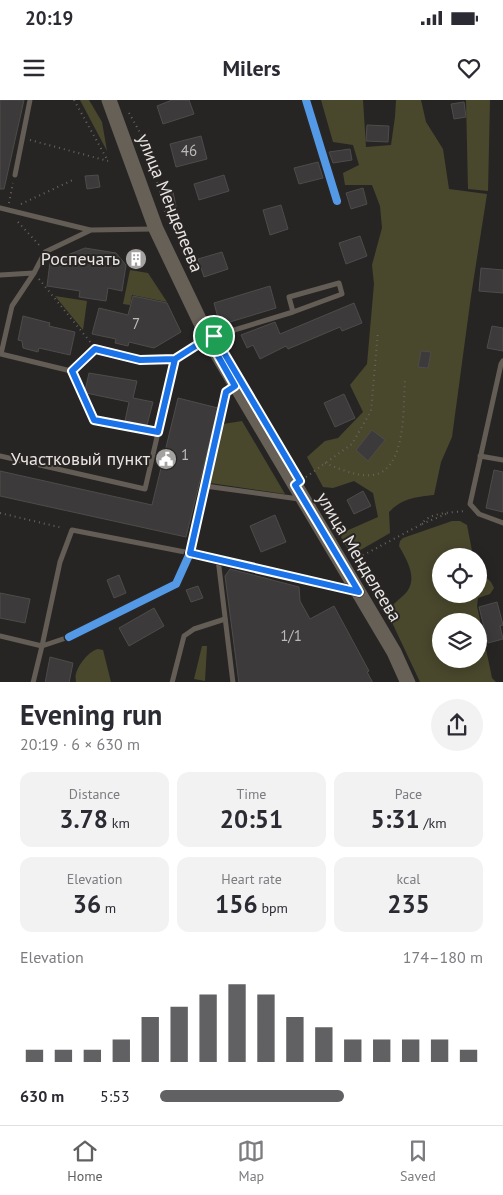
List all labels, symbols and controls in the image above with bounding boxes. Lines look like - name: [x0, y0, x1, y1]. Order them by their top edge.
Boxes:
- text: 20:19: [25, 6, 73, 30]
- icon: menu: [20, 54, 48, 82]
- text: Milers: [222, 54, 281, 82]
- icon: heart: [455, 54, 483, 82]
- street label: улица Менделеева: [132, 130, 209, 275]
- house number: 46: [181, 141, 197, 160]
- place label: Роспечать: [41, 247, 120, 270]
- building icon: Роспечать: [124, 247, 148, 271]
- house number: 7: [132, 314, 140, 333]
- pin: [193, 315, 235, 357]
- icon: arrive: [200, 322, 228, 350]
- house number: 1: [181, 445, 189, 464]
- place label: Участковый пункт: [11, 447, 151, 470]
- public building icon: Участковый пункт: [154, 447, 178, 471]
- street label: улица Менделеева: [312, 488, 407, 626]
- map controls: [432, 548, 487, 668]
- button: locate: [432, 548, 487, 603]
- button: layers: [432, 613, 487, 668]
- house number: 1/1: [280, 626, 302, 645]
- text: Evening run: [20, 696, 162, 733]
- button: share: [431, 699, 483, 751]
- text: 20:19 · 6 × 630 m: [20, 734, 140, 754]
- text: Distance: [69, 785, 120, 803]
- text: Time: [236, 785, 267, 803]
- text: Pace: [395, 785, 422, 803]
- text: 3.78: [59, 803, 108, 835]
- text: 20:51: [220, 803, 283, 835]
- text: 5:31: [370, 803, 420, 835]
- text: km: [108, 814, 130, 832]
- text: /km: [420, 814, 447, 832]
- text: Elevation: [67, 870, 122, 888]
- text: Heart rate: [221, 870, 282, 888]
- text: kcal: [397, 870, 420, 888]
- text: 36: [73, 888, 101, 920]
- text: 156: [215, 888, 258, 920]
- text: 235: [387, 888, 430, 920]
- text: m: [101, 899, 116, 917]
- text: bpm: [258, 899, 288, 917]
- text: Elevation: [20, 947, 84, 967]
- text: 174–180 m: [403, 947, 483, 967]
- text: 630 m: [20, 1086, 64, 1106]
- text: 5:53: [100, 1086, 130, 1106]
- tab: Home: [67, 1137, 103, 1185]
- tab: Map: [237, 1137, 265, 1185]
- tab: Saved: [400, 1137, 436, 1185]

